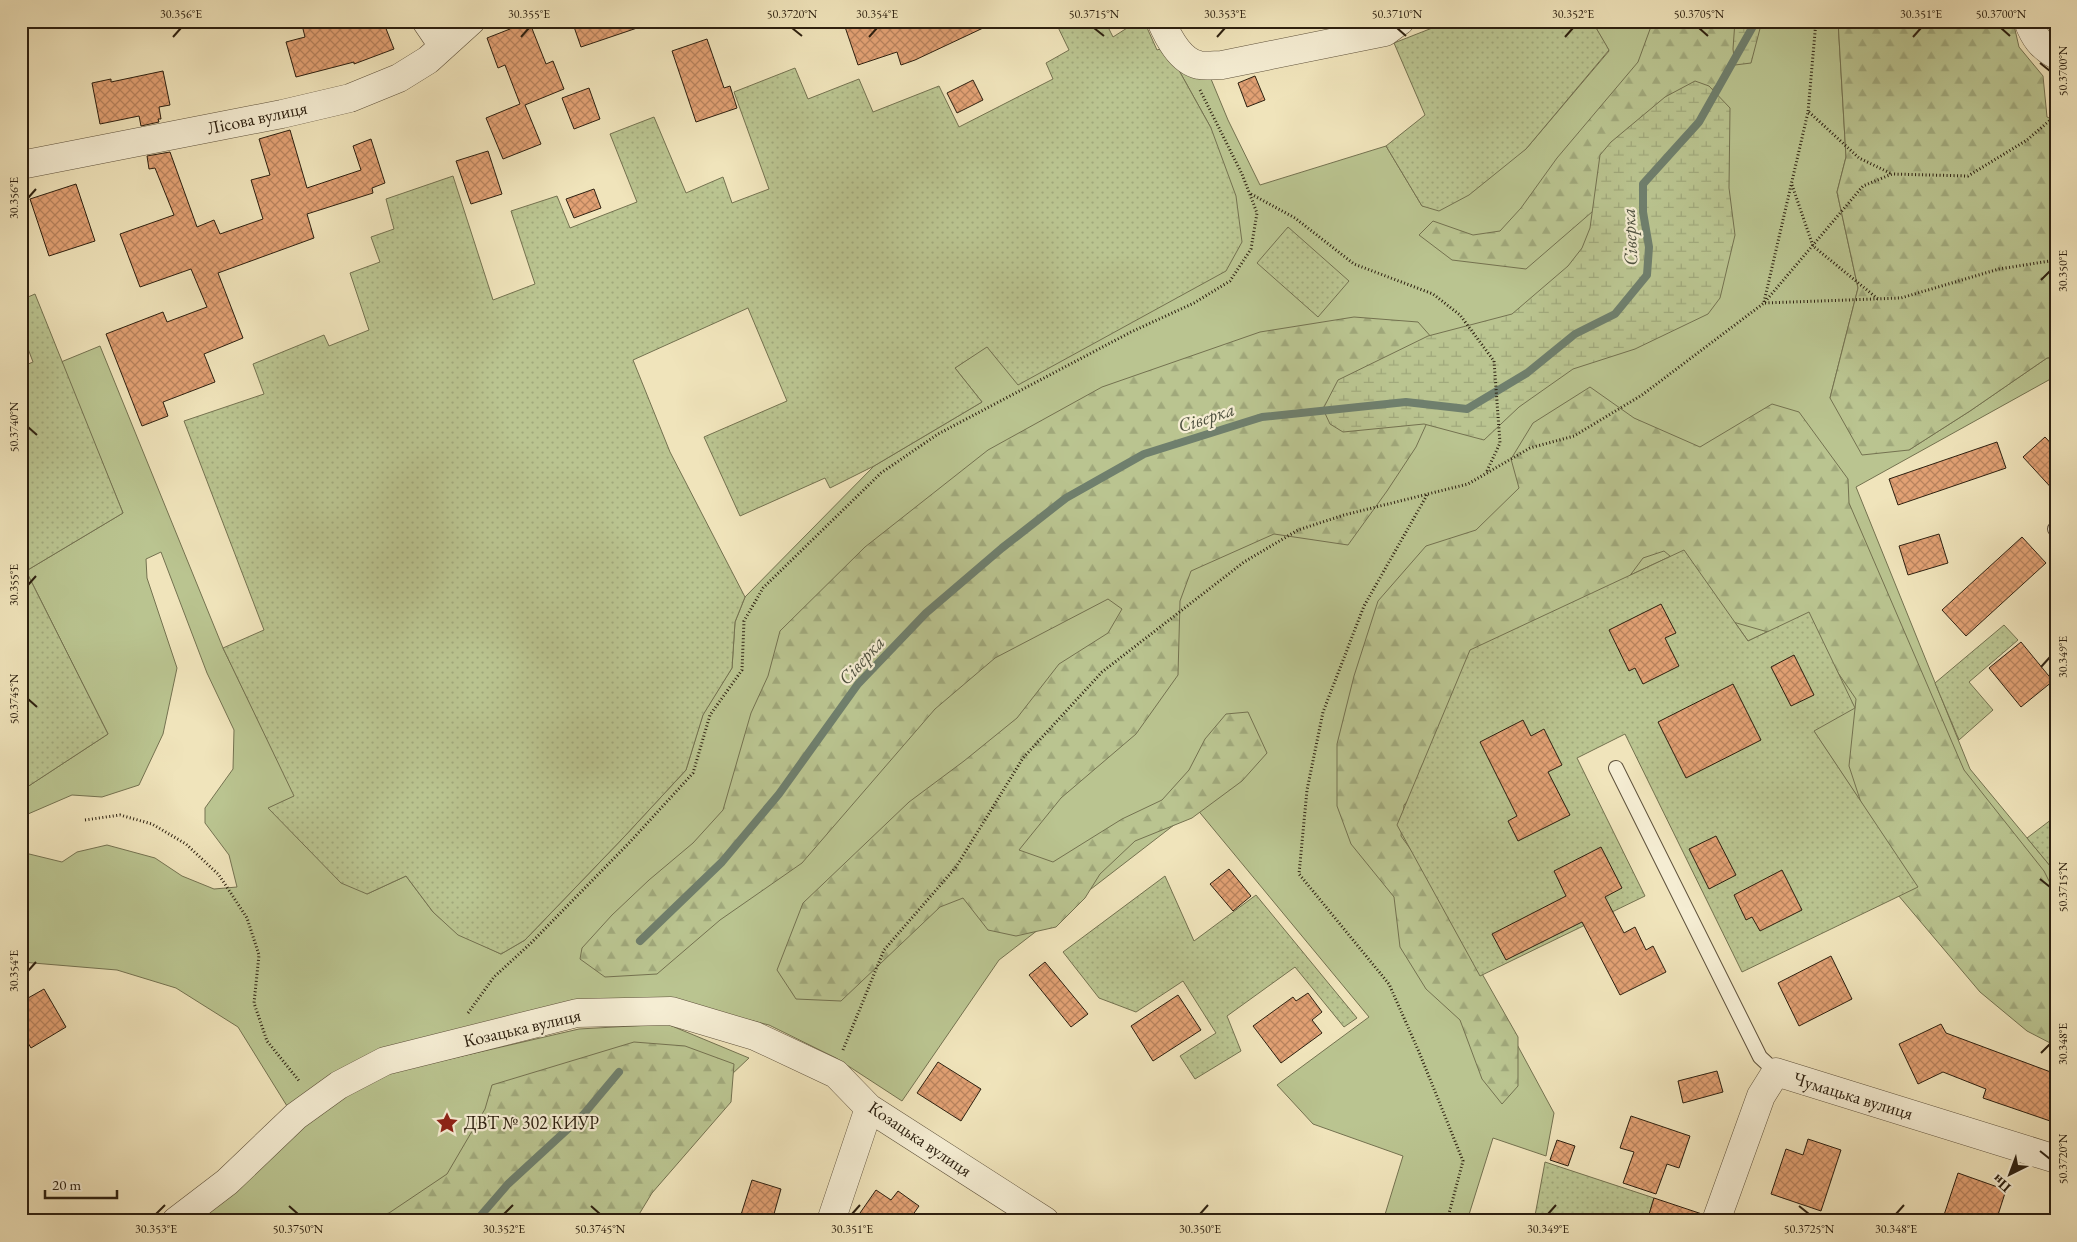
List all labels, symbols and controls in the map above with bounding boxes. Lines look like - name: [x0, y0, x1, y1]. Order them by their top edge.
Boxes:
- text: 30.356°E: [160, 6, 202, 22]
- text: 30.355°E: [508, 6, 550, 22]
- text: 50.3720°N: [767, 6, 818, 22]
- text: 30.354°E: [856, 6, 898, 22]
- text: 50.3715°N: [1069, 6, 1120, 22]
- text: 30.353°E: [1204, 6, 1246, 22]
- text: 50.3710°N: [1372, 6, 1423, 22]
- text: 30.352°E: [1552, 6, 1594, 22]
- text: 50.3705°N: [1674, 6, 1725, 22]
- text: 30.351°E: [1900, 6, 1942, 22]
- text: 50.3700°N: [1976, 6, 2027, 22]
- text: 50.3700°N: [2055, 45, 2071, 96]
- street label: Лісова вулиця: [205, 96, 309, 139]
- text: 30.356°E: [6, 177, 22, 219]
- water label: Сіверка: [1615, 207, 1644, 267]
- text: 30.350°E: [2055, 250, 2071, 292]
- water label: Сіверка: [1175, 397, 1238, 438]
- text: 50.3740°N: [6, 401, 22, 452]
- text: 30.355°E: [6, 564, 22, 606]
- water label: Сіверка: [833, 630, 890, 690]
- text: 30.349°E: [2055, 636, 2071, 678]
- text: 50.3745°N: [6, 673, 22, 724]
- text: 50.3715°N: [2055, 861, 2071, 912]
- text: 30.354°E: [6, 950, 22, 992]
- street label: Козацька вулиця: [461, 1003, 583, 1052]
- text: 30.348°E: [2055, 1023, 2071, 1065]
- street label: Чумацька вулиця: [1790, 1066, 1916, 1125]
- street label: Козацька вулиця: [864, 1096, 976, 1182]
- place icon: ДВТ № 302 КИУР: [434, 1110, 460, 1136]
- place label: ДВТ № 302 КИУР: [464, 1111, 599, 1134]
- text: 50.3720°N: [2055, 1133, 2071, 1184]
- north arrow: [1984, 1150, 2034, 1200]
- scale bar: [45, 1167, 118, 1199]
- text: Пн: [1988, 1171, 2014, 1197]
- text: 20 m: [52, 1175, 81, 1194]
- text: 30.353°E: [135, 1221, 177, 1237]
- text: 50.3750°N: [273, 1221, 324, 1237]
- text: 30.352°E: [483, 1221, 525, 1237]
- text: 50.3745°N: [575, 1221, 626, 1237]
- text: 30.351°E: [831, 1221, 873, 1237]
- text: 30.350°E: [1179, 1221, 1221, 1237]
- text: 30.349°E: [1527, 1221, 1569, 1237]
- text: 50.3725°N: [1784, 1221, 1835, 1237]
- text: 30.348°E: [1875, 1221, 1917, 1237]

